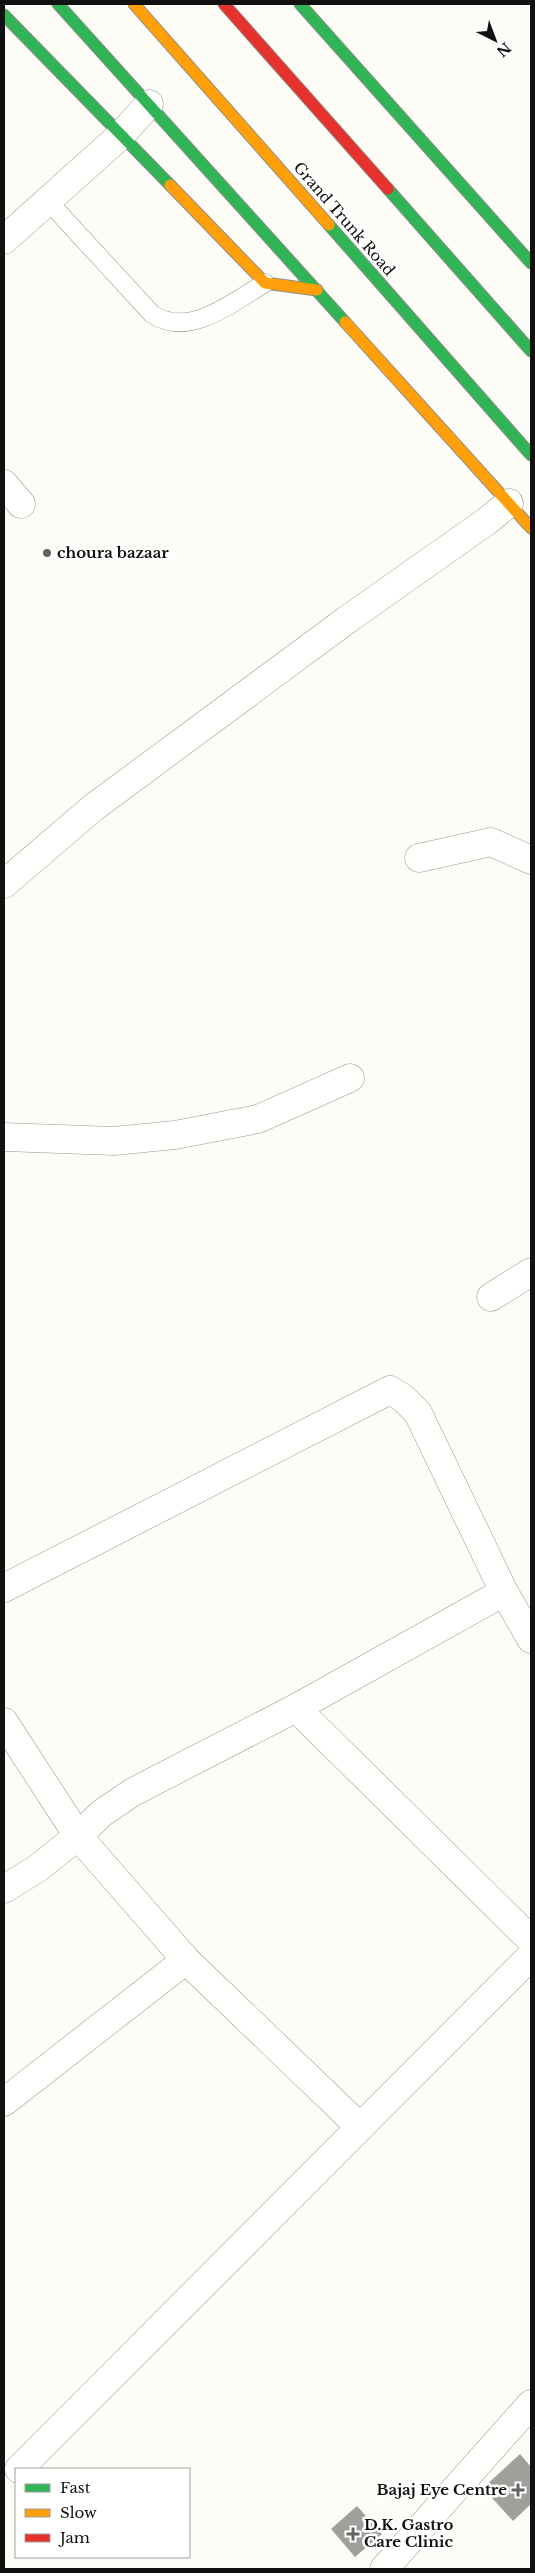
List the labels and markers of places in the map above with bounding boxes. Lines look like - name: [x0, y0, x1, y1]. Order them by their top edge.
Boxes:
- place label: choura bazaar: [57, 543, 169, 562]
- marker: choura bazaar: [41, 547, 53, 559]
- place label: Bajaj Eye Centre: [377, 2480, 507, 2499]
- marker: Bajaj Eye Centre: [511, 2483, 525, 2497]
- place label: D.K. Gastro Care Clinic: [364, 2515, 454, 2551]
- marker: D.K. Gastro Care Clinic: [346, 2527, 360, 2541]

